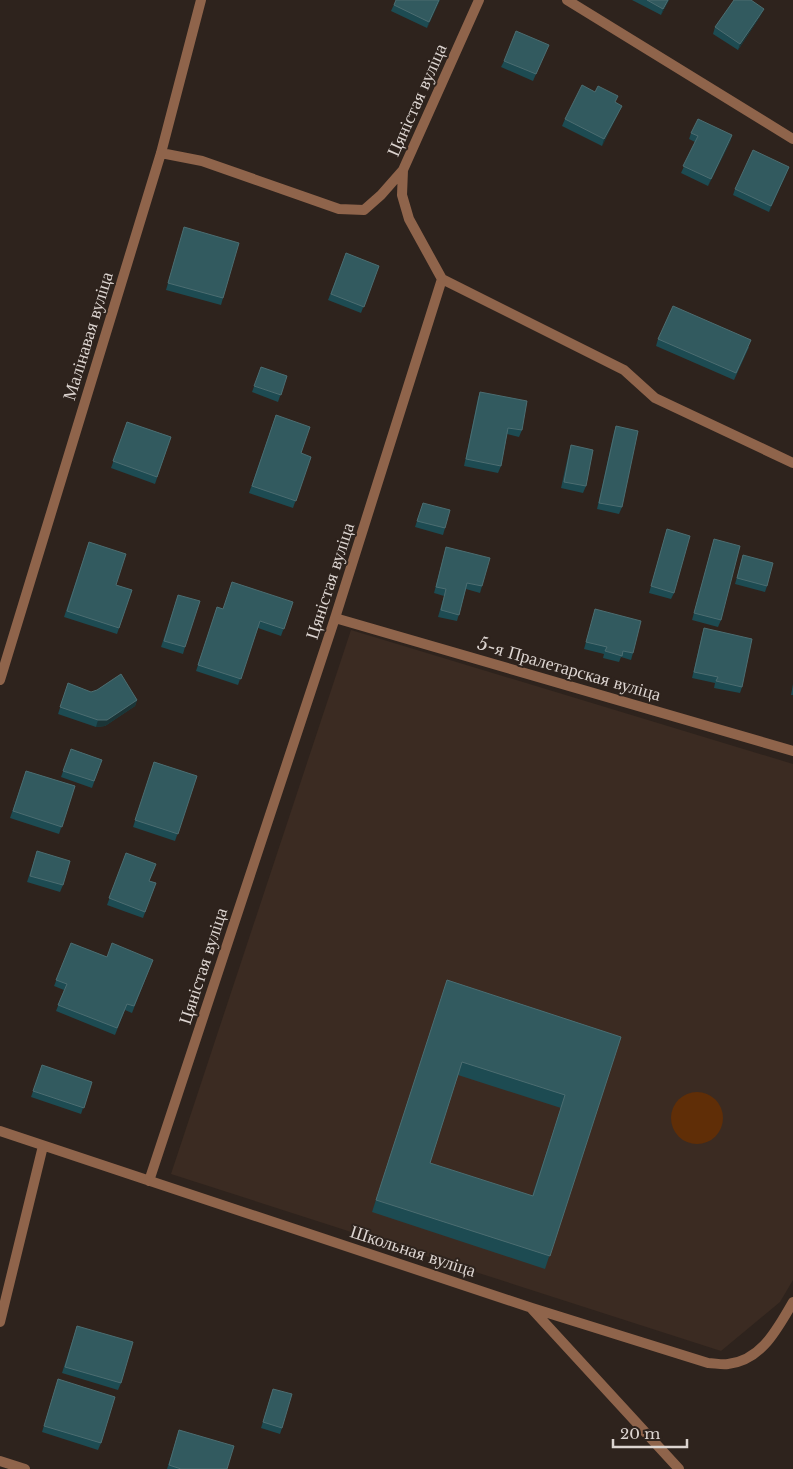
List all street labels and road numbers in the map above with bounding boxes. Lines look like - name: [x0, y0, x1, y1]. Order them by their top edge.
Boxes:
- street label: Цяністая вуліца: [382, 40, 452, 160]
- street label: Малінавая вуліца: [58, 269, 118, 403]
- street label: Цяністая вуліца: [301, 520, 359, 642]
- street label: 5-я Пралетарская вуліца: [475, 632, 663, 706]
- street label: Цяністая вуліца: [174, 905, 232, 1027]
- street label: Школьная вуліца: [347, 1220, 479, 1282]

